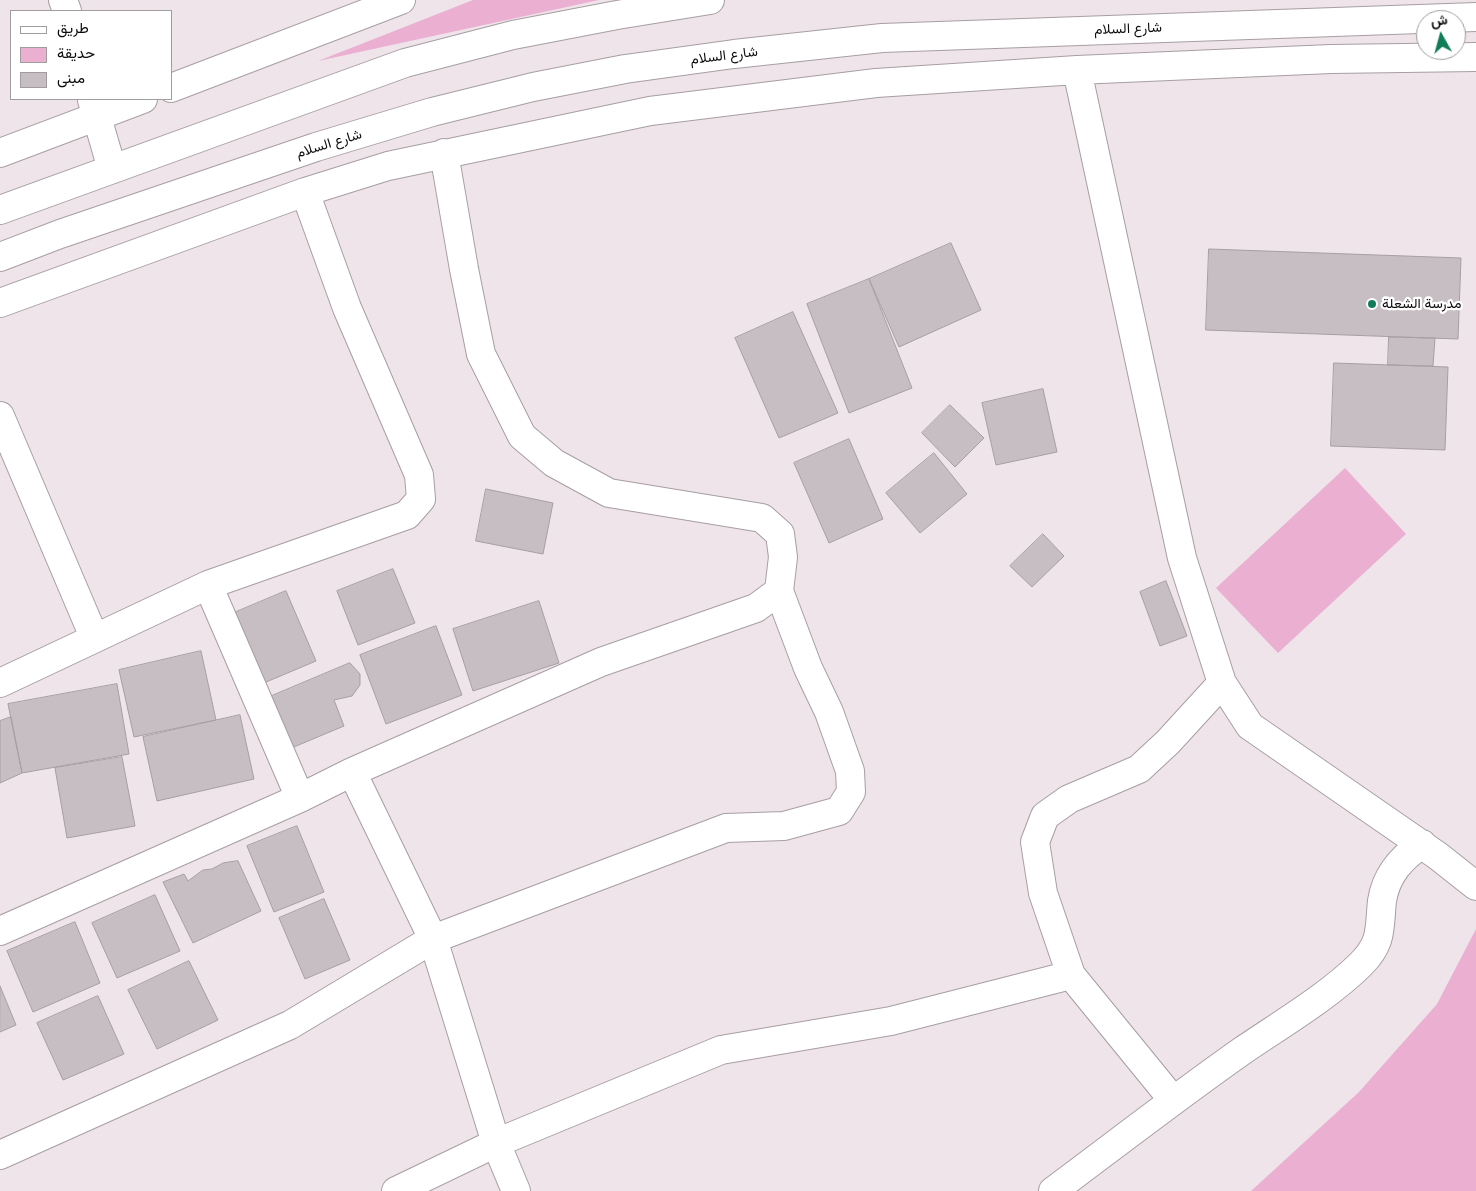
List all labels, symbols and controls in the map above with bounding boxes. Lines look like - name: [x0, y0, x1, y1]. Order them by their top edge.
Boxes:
- legend: [10, 10, 172, 100]
- north arrow: [1416, 10, 1466, 60]
- text: ش: [1430, 11, 1449, 30]
- text: طريق: [57, 19, 89, 37]
- street label: شارع السلام: [1094, 19, 1162, 39]
- text: حديقة: [57, 44, 95, 62]
- street label: شارع السلام: [689, 44, 759, 68]
- text: مبنى: [57, 69, 85, 87]
- street label: شارع السلام: [294, 126, 364, 162]
- place label: مدرسة الشعلة: [1382, 296, 1461, 312]
- marker: مدرسة الشعلة: [1366, 298, 1378, 310]

